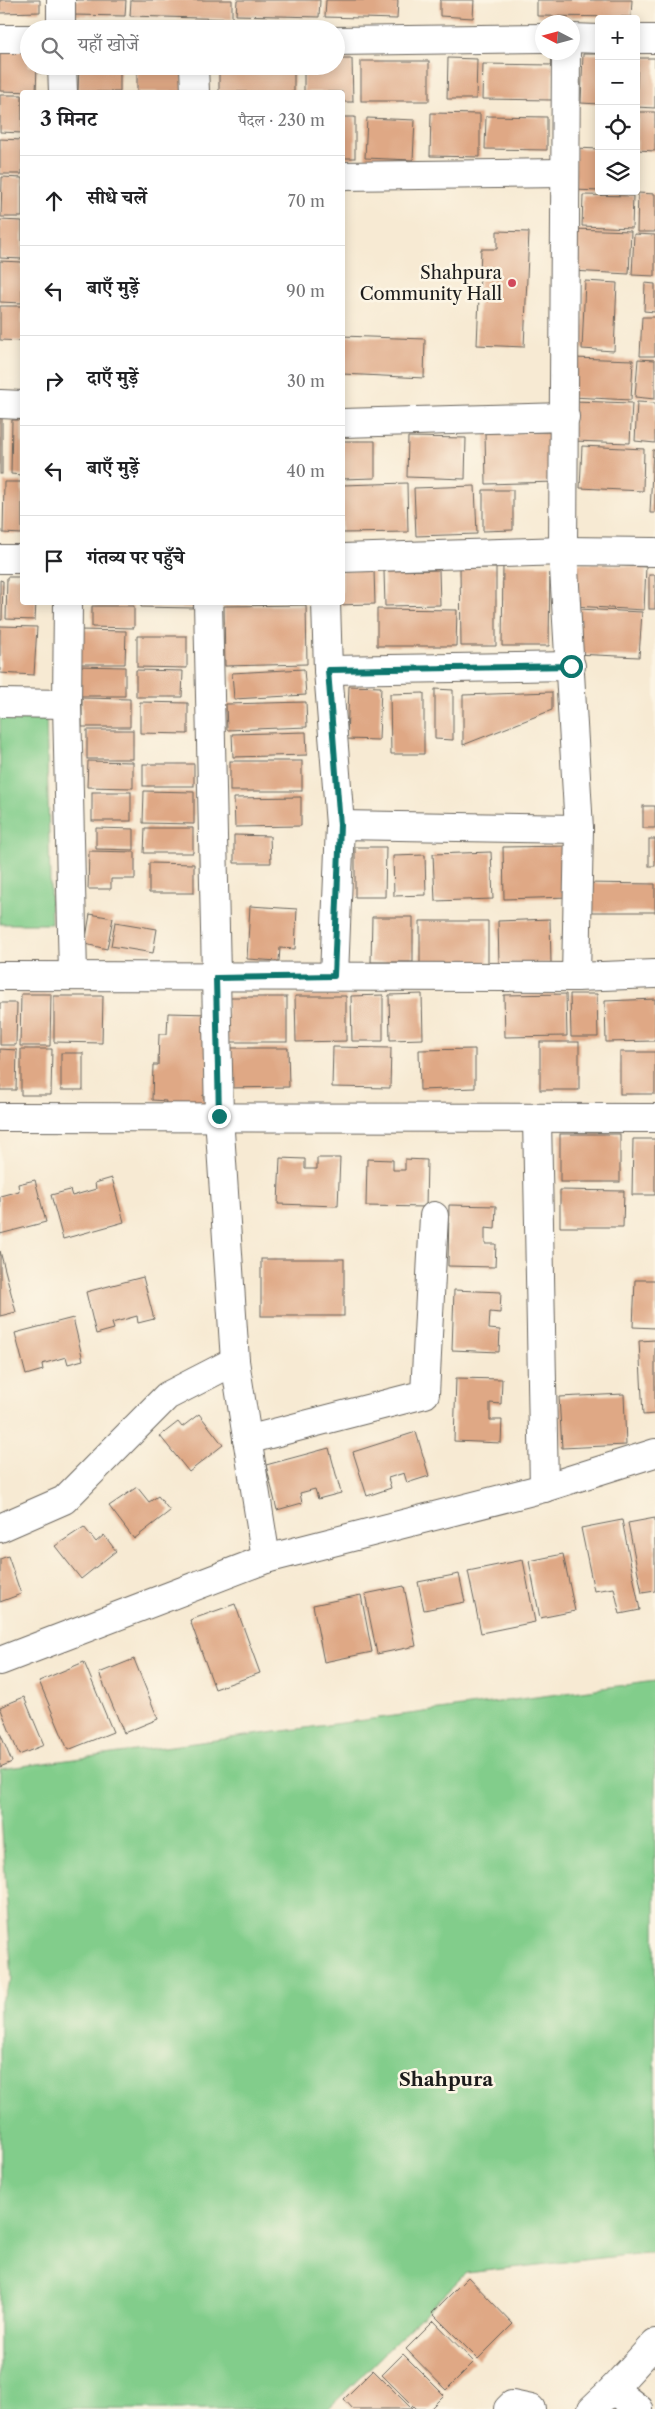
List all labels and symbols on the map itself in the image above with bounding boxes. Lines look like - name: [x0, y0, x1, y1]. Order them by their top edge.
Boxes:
- north arrow: [535, 15, 580, 60]
- place label: Shahpura Community Hall: [360, 262, 502, 305]
- marker: Shahpura Community Hall: [506, 277, 518, 289]
- route start: [560, 655, 583, 678]
- route end: [208, 1105, 231, 1128]
- district label: Shahpura: [399, 2068, 494, 2091]

